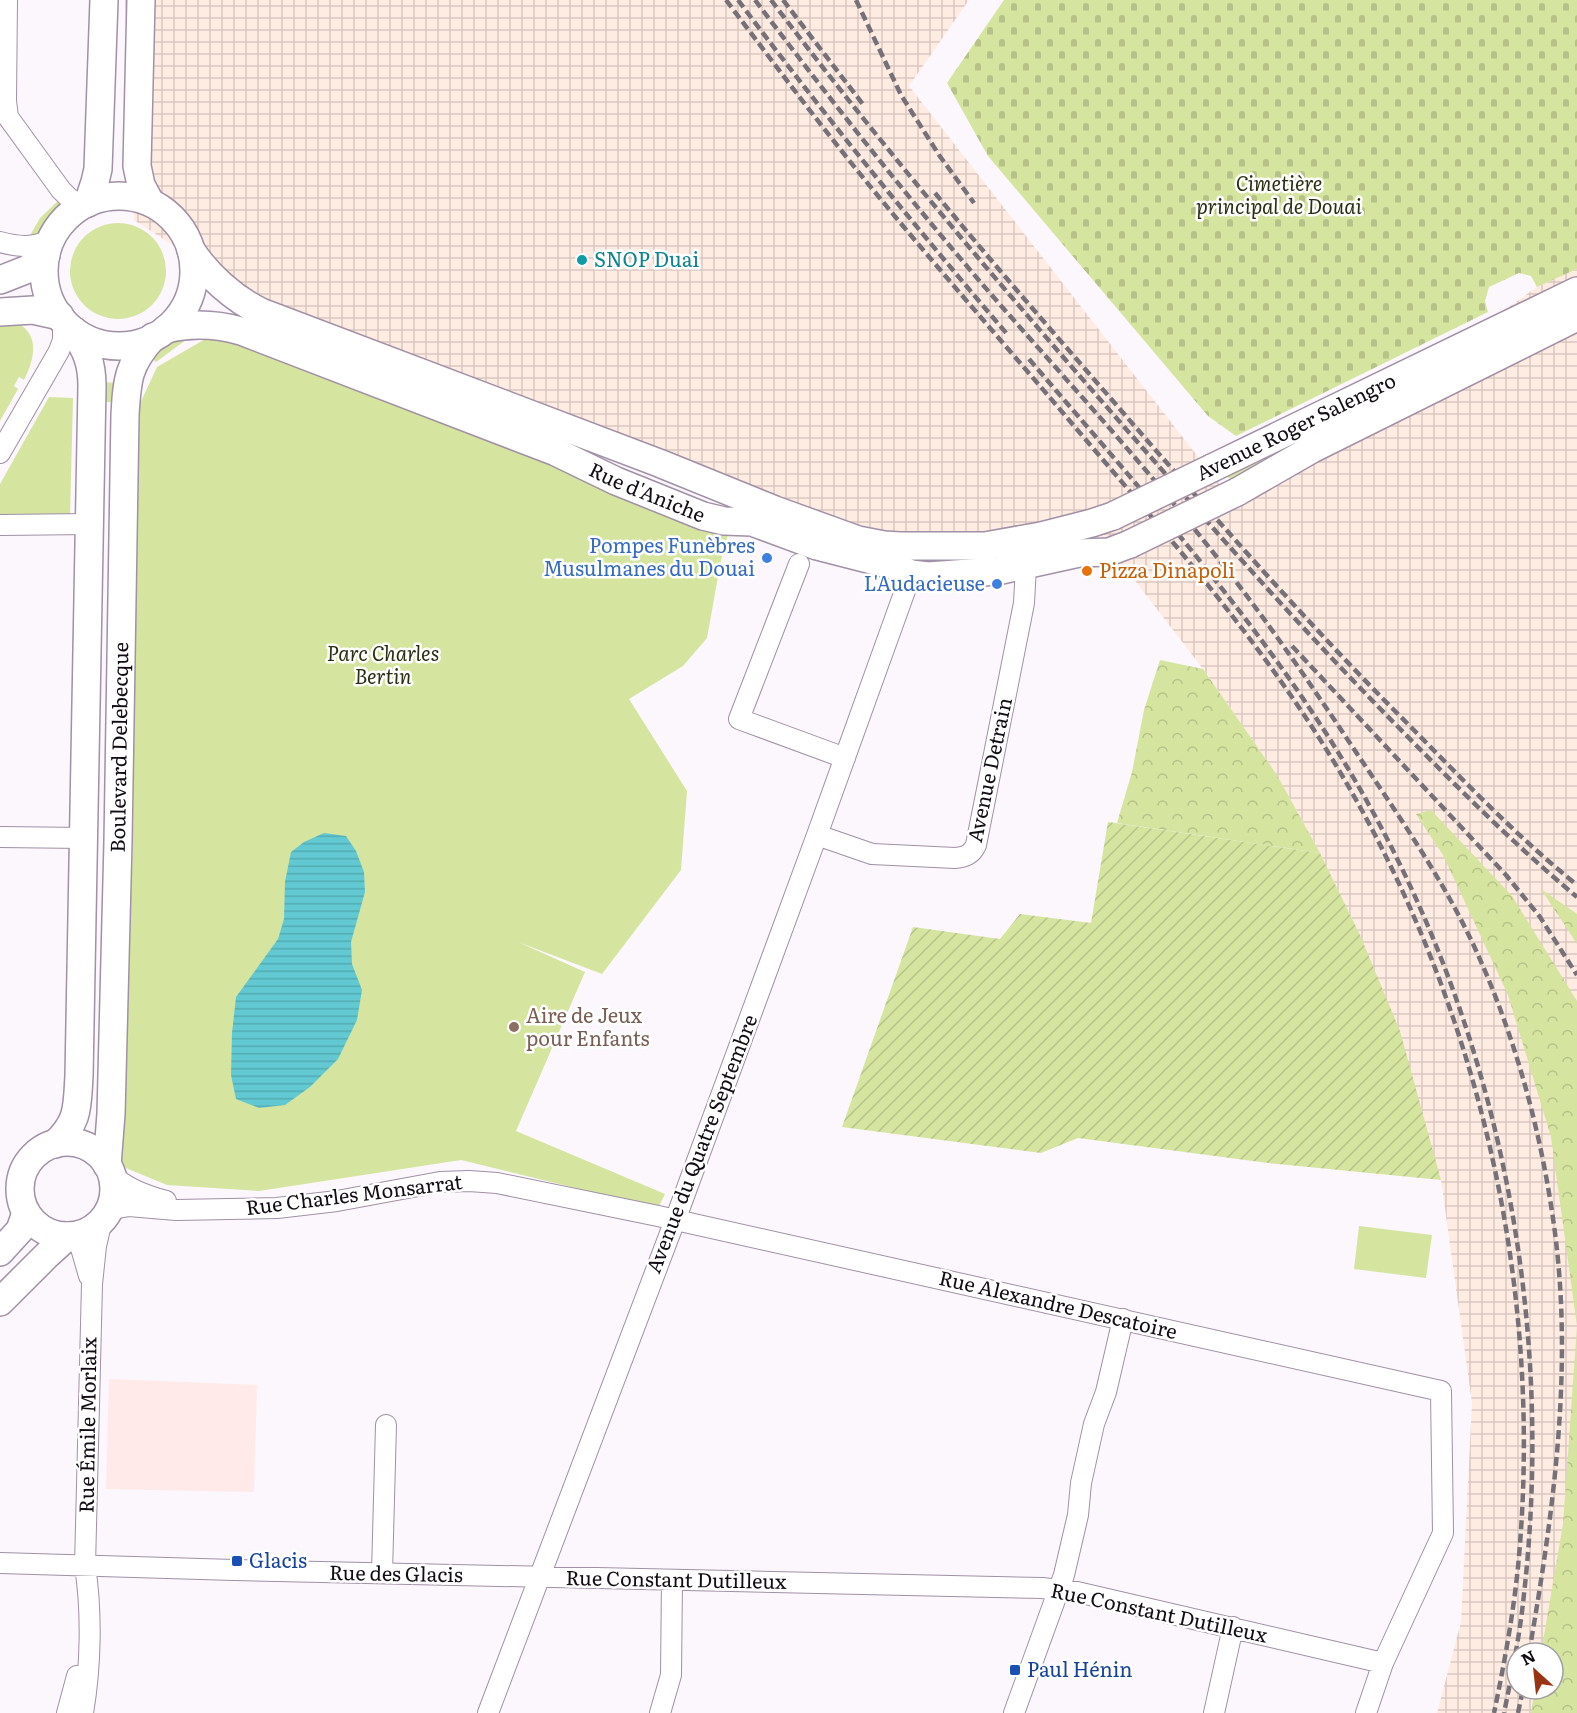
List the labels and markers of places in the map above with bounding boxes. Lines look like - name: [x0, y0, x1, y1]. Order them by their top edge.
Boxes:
- place label: SNOP Duai: [594, 243, 699, 273]
- marker: SNOP Duai: [575, 253, 589, 267]
- place label: Pompes Funèbres Musulmanes du Douai: [543, 529, 755, 582]
- marker: Pompes Funèbres Musulmanes du Douai: [760, 551, 774, 565]
- place label: Pizza Dinapoli: [1099, 554, 1235, 584]
- marker: Pizza Dinapoli: [1080, 564, 1094, 578]
- place label: L'Audacieuse: [864, 567, 985, 597]
- marker: L'Audacieuse: [990, 577, 1004, 591]
- place label: Aire de Jeux pour Enfants: [526, 999, 650, 1052]
- marker: Aire de Jeux pour Enfants: [507, 1020, 521, 1034]
- place label: Glacis: [249, 1544, 307, 1574]
- marker: Glacis: [230, 1554, 244, 1568]
- place label: Paul Hénin: [1027, 1653, 1133, 1683]
- marker: Paul Hénin: [1008, 1663, 1022, 1677]

